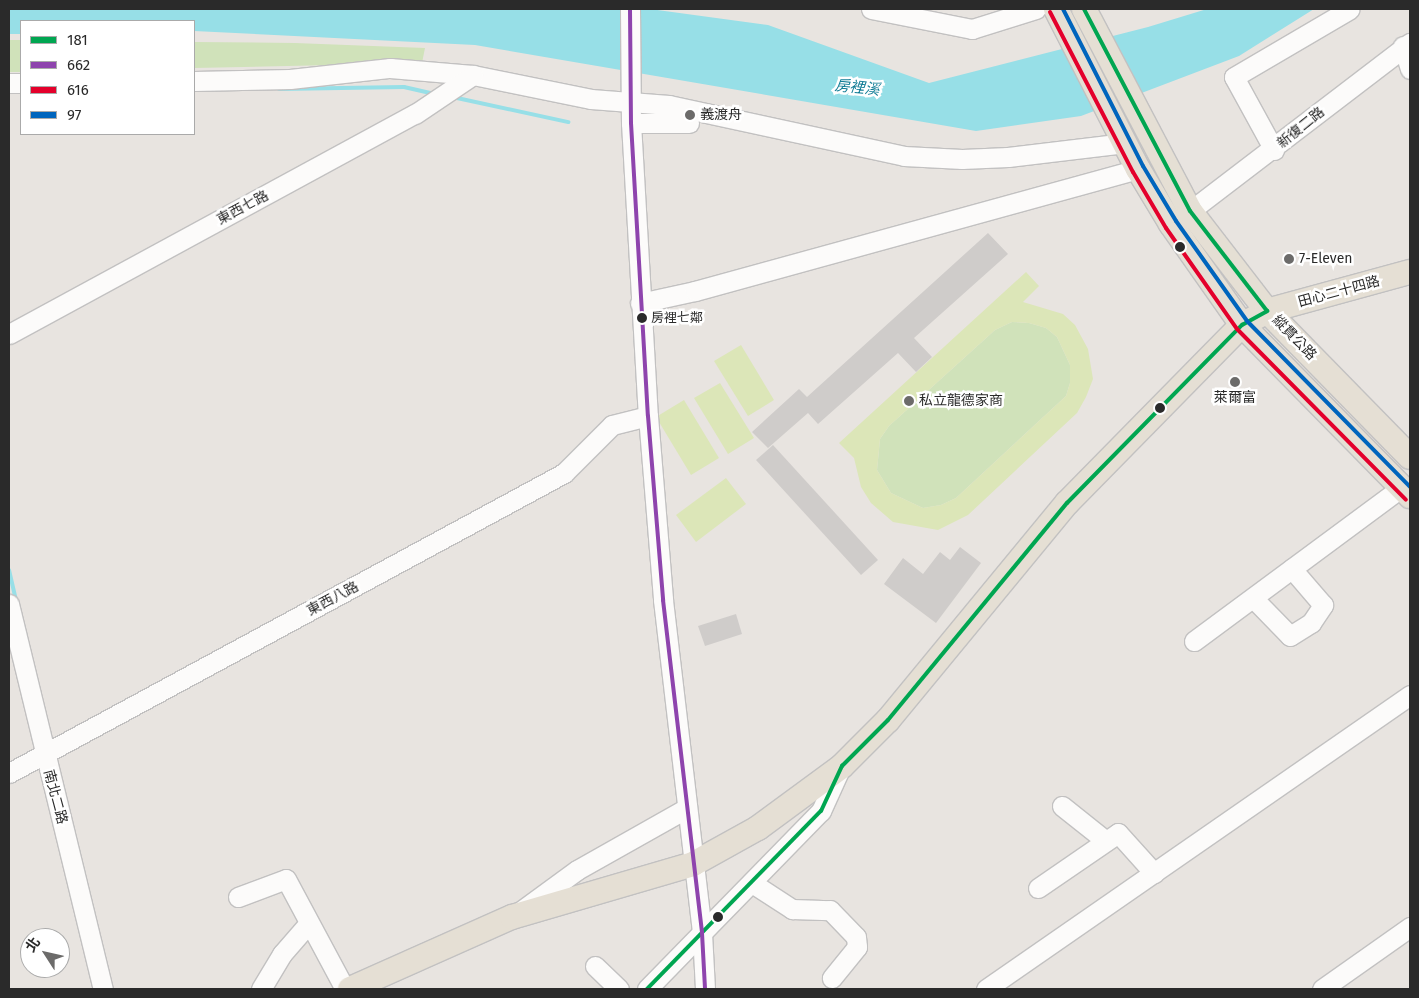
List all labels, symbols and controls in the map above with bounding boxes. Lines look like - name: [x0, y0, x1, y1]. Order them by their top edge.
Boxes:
- legend: [20, 20, 195, 135]
- text: 181: [67, 31, 88, 49]
- text: 662: [67, 56, 90, 74]
- water label: 房裡溪: [834, 77, 880, 99]
- text: 616: [67, 81, 89, 99]
- street label: 新復二路: [1274, 104, 1328, 152]
- text: 97: [67, 106, 81, 124]
- place label: 義渡舟: [700, 107, 742, 123]
- marker: 義渡舟: [684, 109, 696, 121]
- street label: 東西七路: [214, 187, 272, 229]
- unlabelled marker: [1175, 242, 1185, 252]
- place label: 7-Eleven: [1299, 251, 1353, 267]
- marker: 7-Eleven: [1283, 253, 1295, 265]
- street label: 田心二十四路: [1296, 273, 1382, 311]
- place label: 房裡七鄰: [651, 310, 703, 326]
- street label: 縱貫公路: [1269, 312, 1319, 364]
- marker: 房裡七鄰: [637, 313, 647, 323]
- marker: 萊爾富: [1229, 376, 1241, 388]
- place label: 萊爾富: [1214, 390, 1256, 406]
- place label: 私立龍德家商: [919, 393, 1003, 409]
- marker: 私立龍德家商: [903, 395, 915, 407]
- unlabelled marker: [1155, 403, 1165, 413]
- street label: 東西八路: [304, 578, 362, 620]
- street label: 南北二路: [40, 768, 70, 826]
- unlabelled marker: [713, 912, 723, 922]
- north arrow: [20, 928, 70, 978]
- text: 北: [22, 934, 44, 955]

